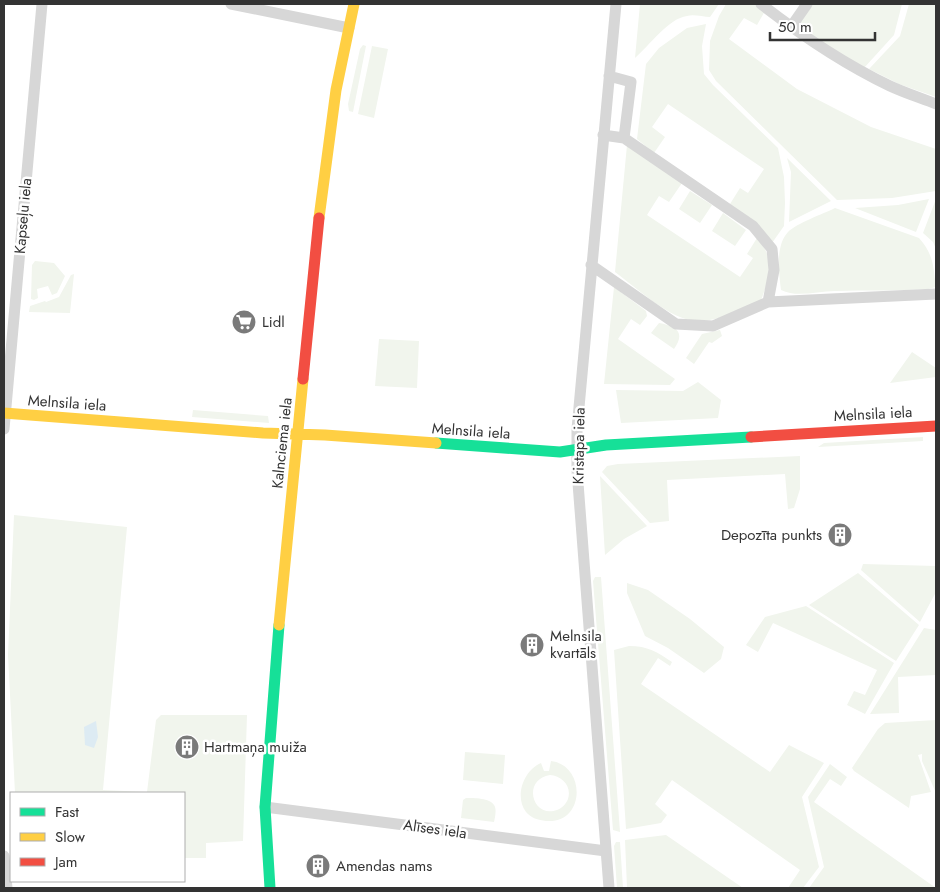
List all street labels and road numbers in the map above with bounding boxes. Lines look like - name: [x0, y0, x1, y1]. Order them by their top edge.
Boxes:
- street label: Kapseļu iela: [9, 177, 37, 255]
- street label: Melnsila iela: [27, 389, 107, 417]
- street label: Kalnciema iela: [266, 396, 298, 490]
- street label: Melnsila iela: [833, 401, 913, 427]
- street label: Kristapa iela: [567, 407, 591, 485]
- street label: Melnsila iela: [431, 417, 511, 445]
- street label: Alīses iela: [402, 814, 468, 844]

